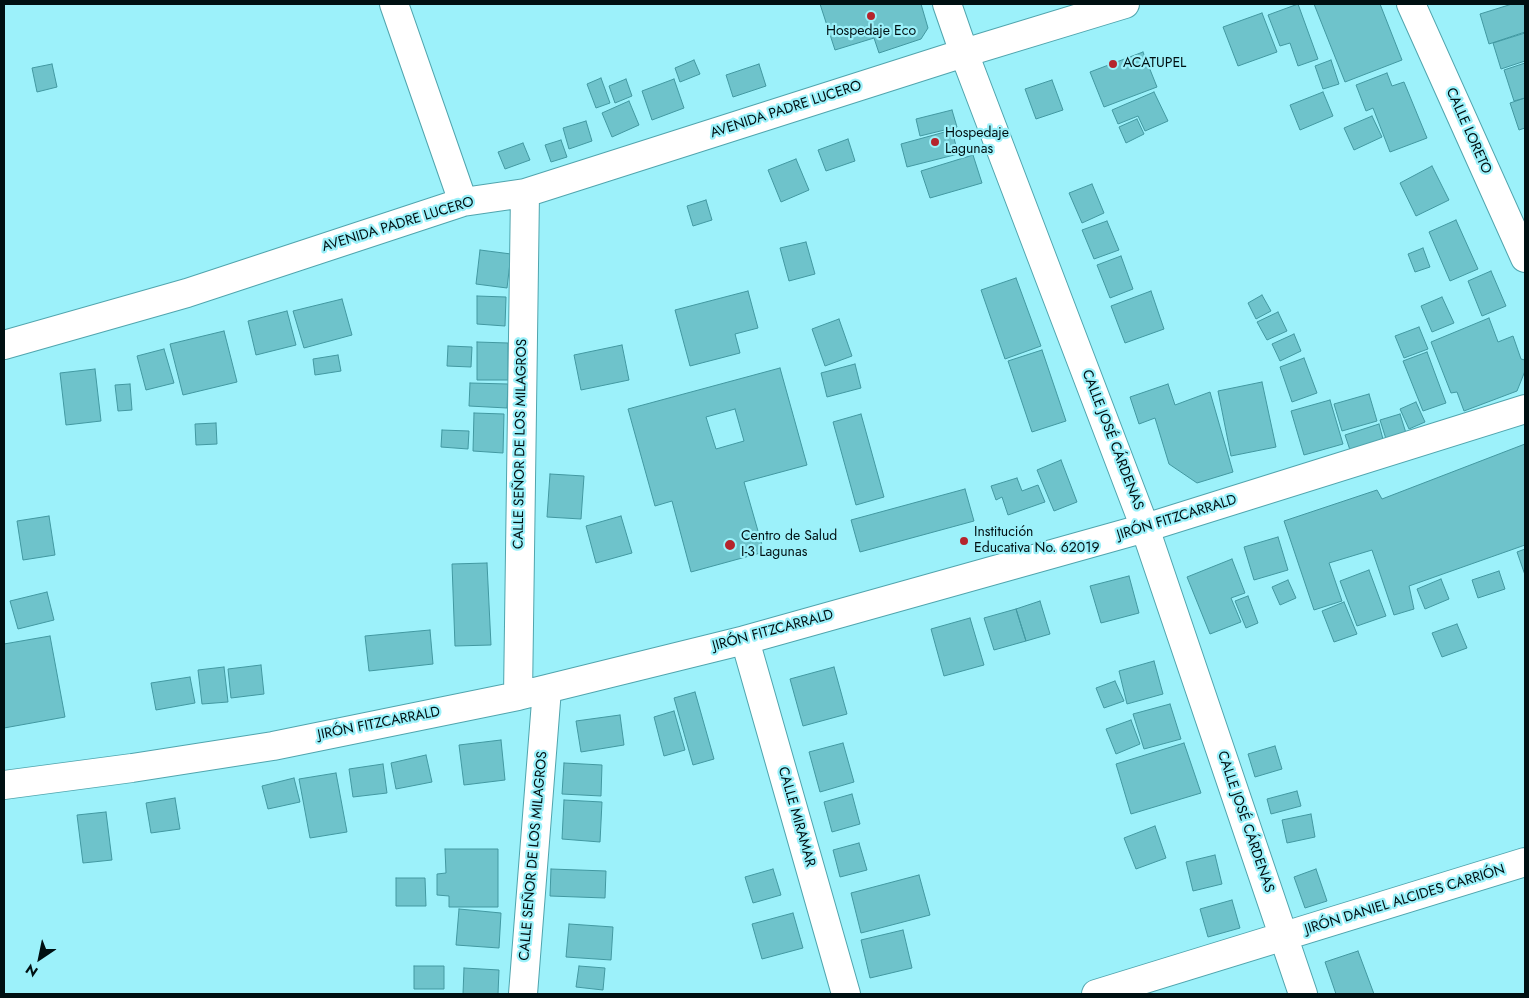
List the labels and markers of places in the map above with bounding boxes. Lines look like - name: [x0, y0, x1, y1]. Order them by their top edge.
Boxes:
- marker: Hospedaje Eco: [865, 10, 877, 22]
- place label: Hospedaje Eco: [826, 24, 916, 40]
- place label: ACATUPEL: [1123, 56, 1186, 72]
- marker: ACATUPEL: [1107, 58, 1119, 70]
- place label: Hospedaje Lagunas: [945, 126, 1009, 158]
- marker: Hospedaje Lagunas: [929, 136, 941, 148]
- place label: Institución Educativa No. 62019: [974, 525, 1100, 558]
- place label: Centro de Salud I-3 Lagunas: [741, 529, 837, 562]
- marker: Institución Educativa No. 62019: [958, 535, 970, 547]
- marker: Centro de Salud I-3 Lagunas: [723, 538, 737, 552]

